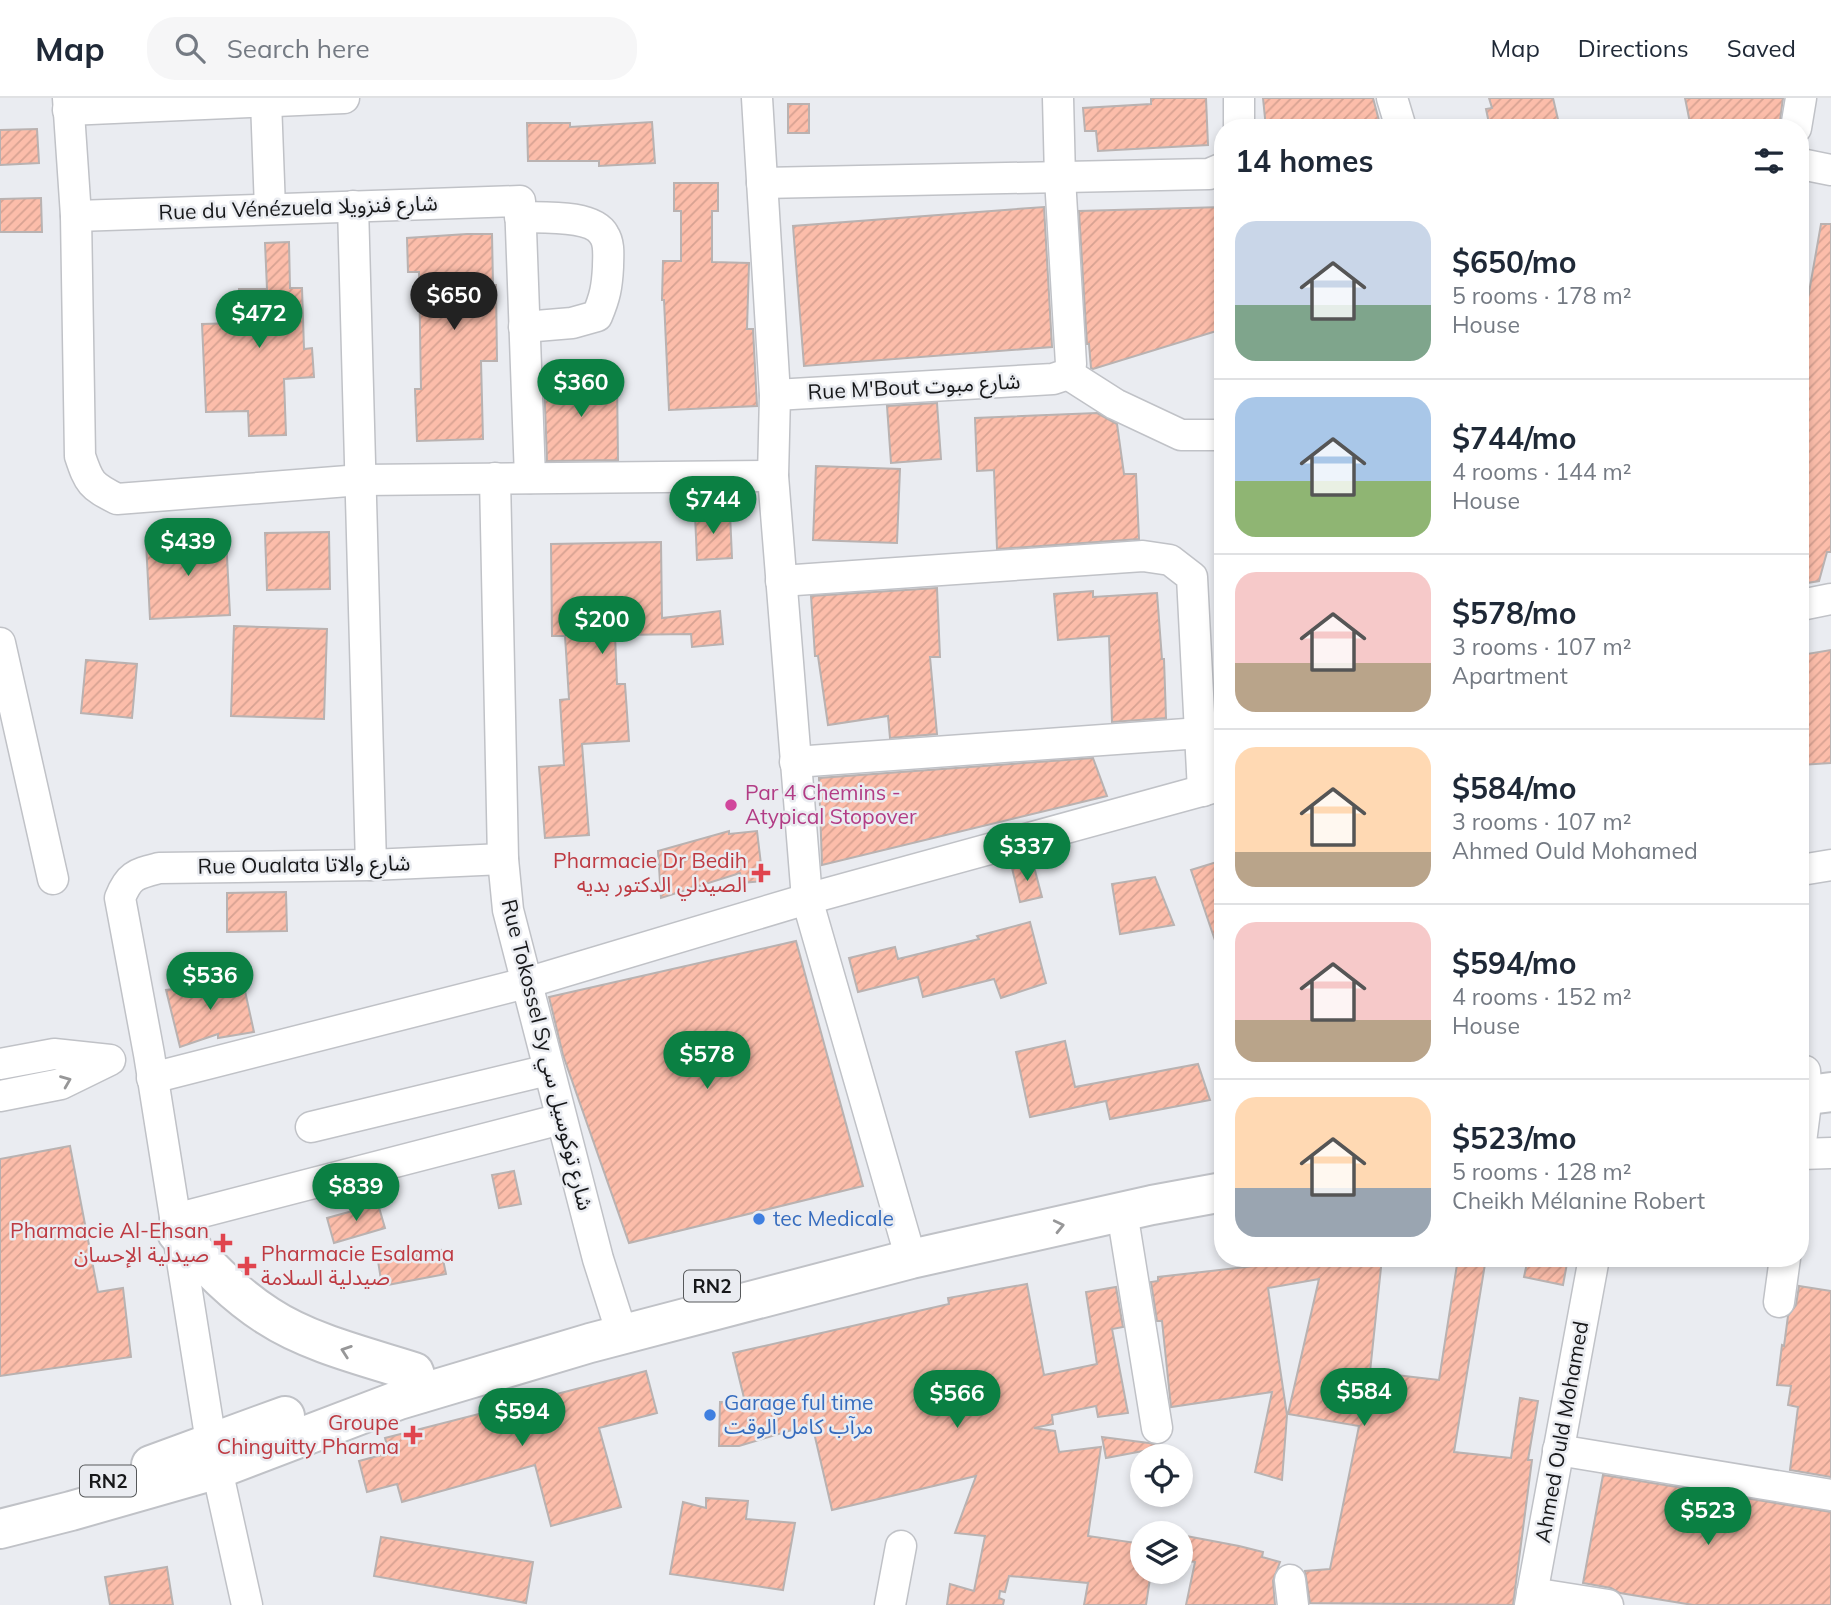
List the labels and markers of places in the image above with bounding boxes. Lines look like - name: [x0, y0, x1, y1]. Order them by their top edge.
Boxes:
- pin: $650: [413, 272, 495, 332]
- pin: $472: [218, 290, 300, 350]
- pin: $360: [540, 360, 622, 419]
- pin: $744: [672, 476, 754, 536]
- pin: $439: [147, 518, 229, 578]
- pin: $200: [561, 596, 643, 656]
- place label: Par 4 Chemins - Atypical Stopover: [745, 779, 917, 829]
- marker: Par 4 Chemins - Atypical Stopover: [723, 797, 739, 813]
- pin: $337: [986, 824, 1068, 883]
- place label: Pharmacie Dr Bedih الصيدلي الدكتور بديه: [553, 847, 747, 901]
- marker: Pharmacie Dr Bedih الصيدلي الدكتور بديه: [753, 865, 769, 881]
- pin: $536: [169, 953, 251, 1012]
- pin: $578: [666, 1032, 748, 1091]
- pin: $839: [315, 1164, 397, 1223]
- place label: tec Medicale: [773, 1205, 894, 1231]
- marker: tec Medicale: [751, 1211, 767, 1227]
- place label: Pharmacie Al-Ehsan صيدلية الإحسان: [10, 1217, 209, 1268]
- marker: Pharmacie Al-Ehsan صيدلية الإحسان: [215, 1235, 231, 1251]
- place label: Pharmacie Esalama صيدلية السلامة: [261, 1240, 454, 1290]
- marker: Pharmacie Esalama صيدلية السلامة: [239, 1258, 255, 1274]
- pin: $584: [1323, 1368, 1405, 1428]
- pin: $566: [916, 1370, 998, 1430]
- pin: $594: [481, 1388, 563, 1448]
- place label: Garage ful time مرآب كامل الوقت: [724, 1389, 874, 1439]
- marker: Garage ful time مرآب كامل الوقت: [702, 1407, 718, 1423]
- place label: Groupe Chinguitty Pharma: [217, 1409, 399, 1459]
- marker: Groupe Chinguitty Pharma: [405, 1427, 421, 1443]
- pin: $523: [1667, 1488, 1749, 1547]

